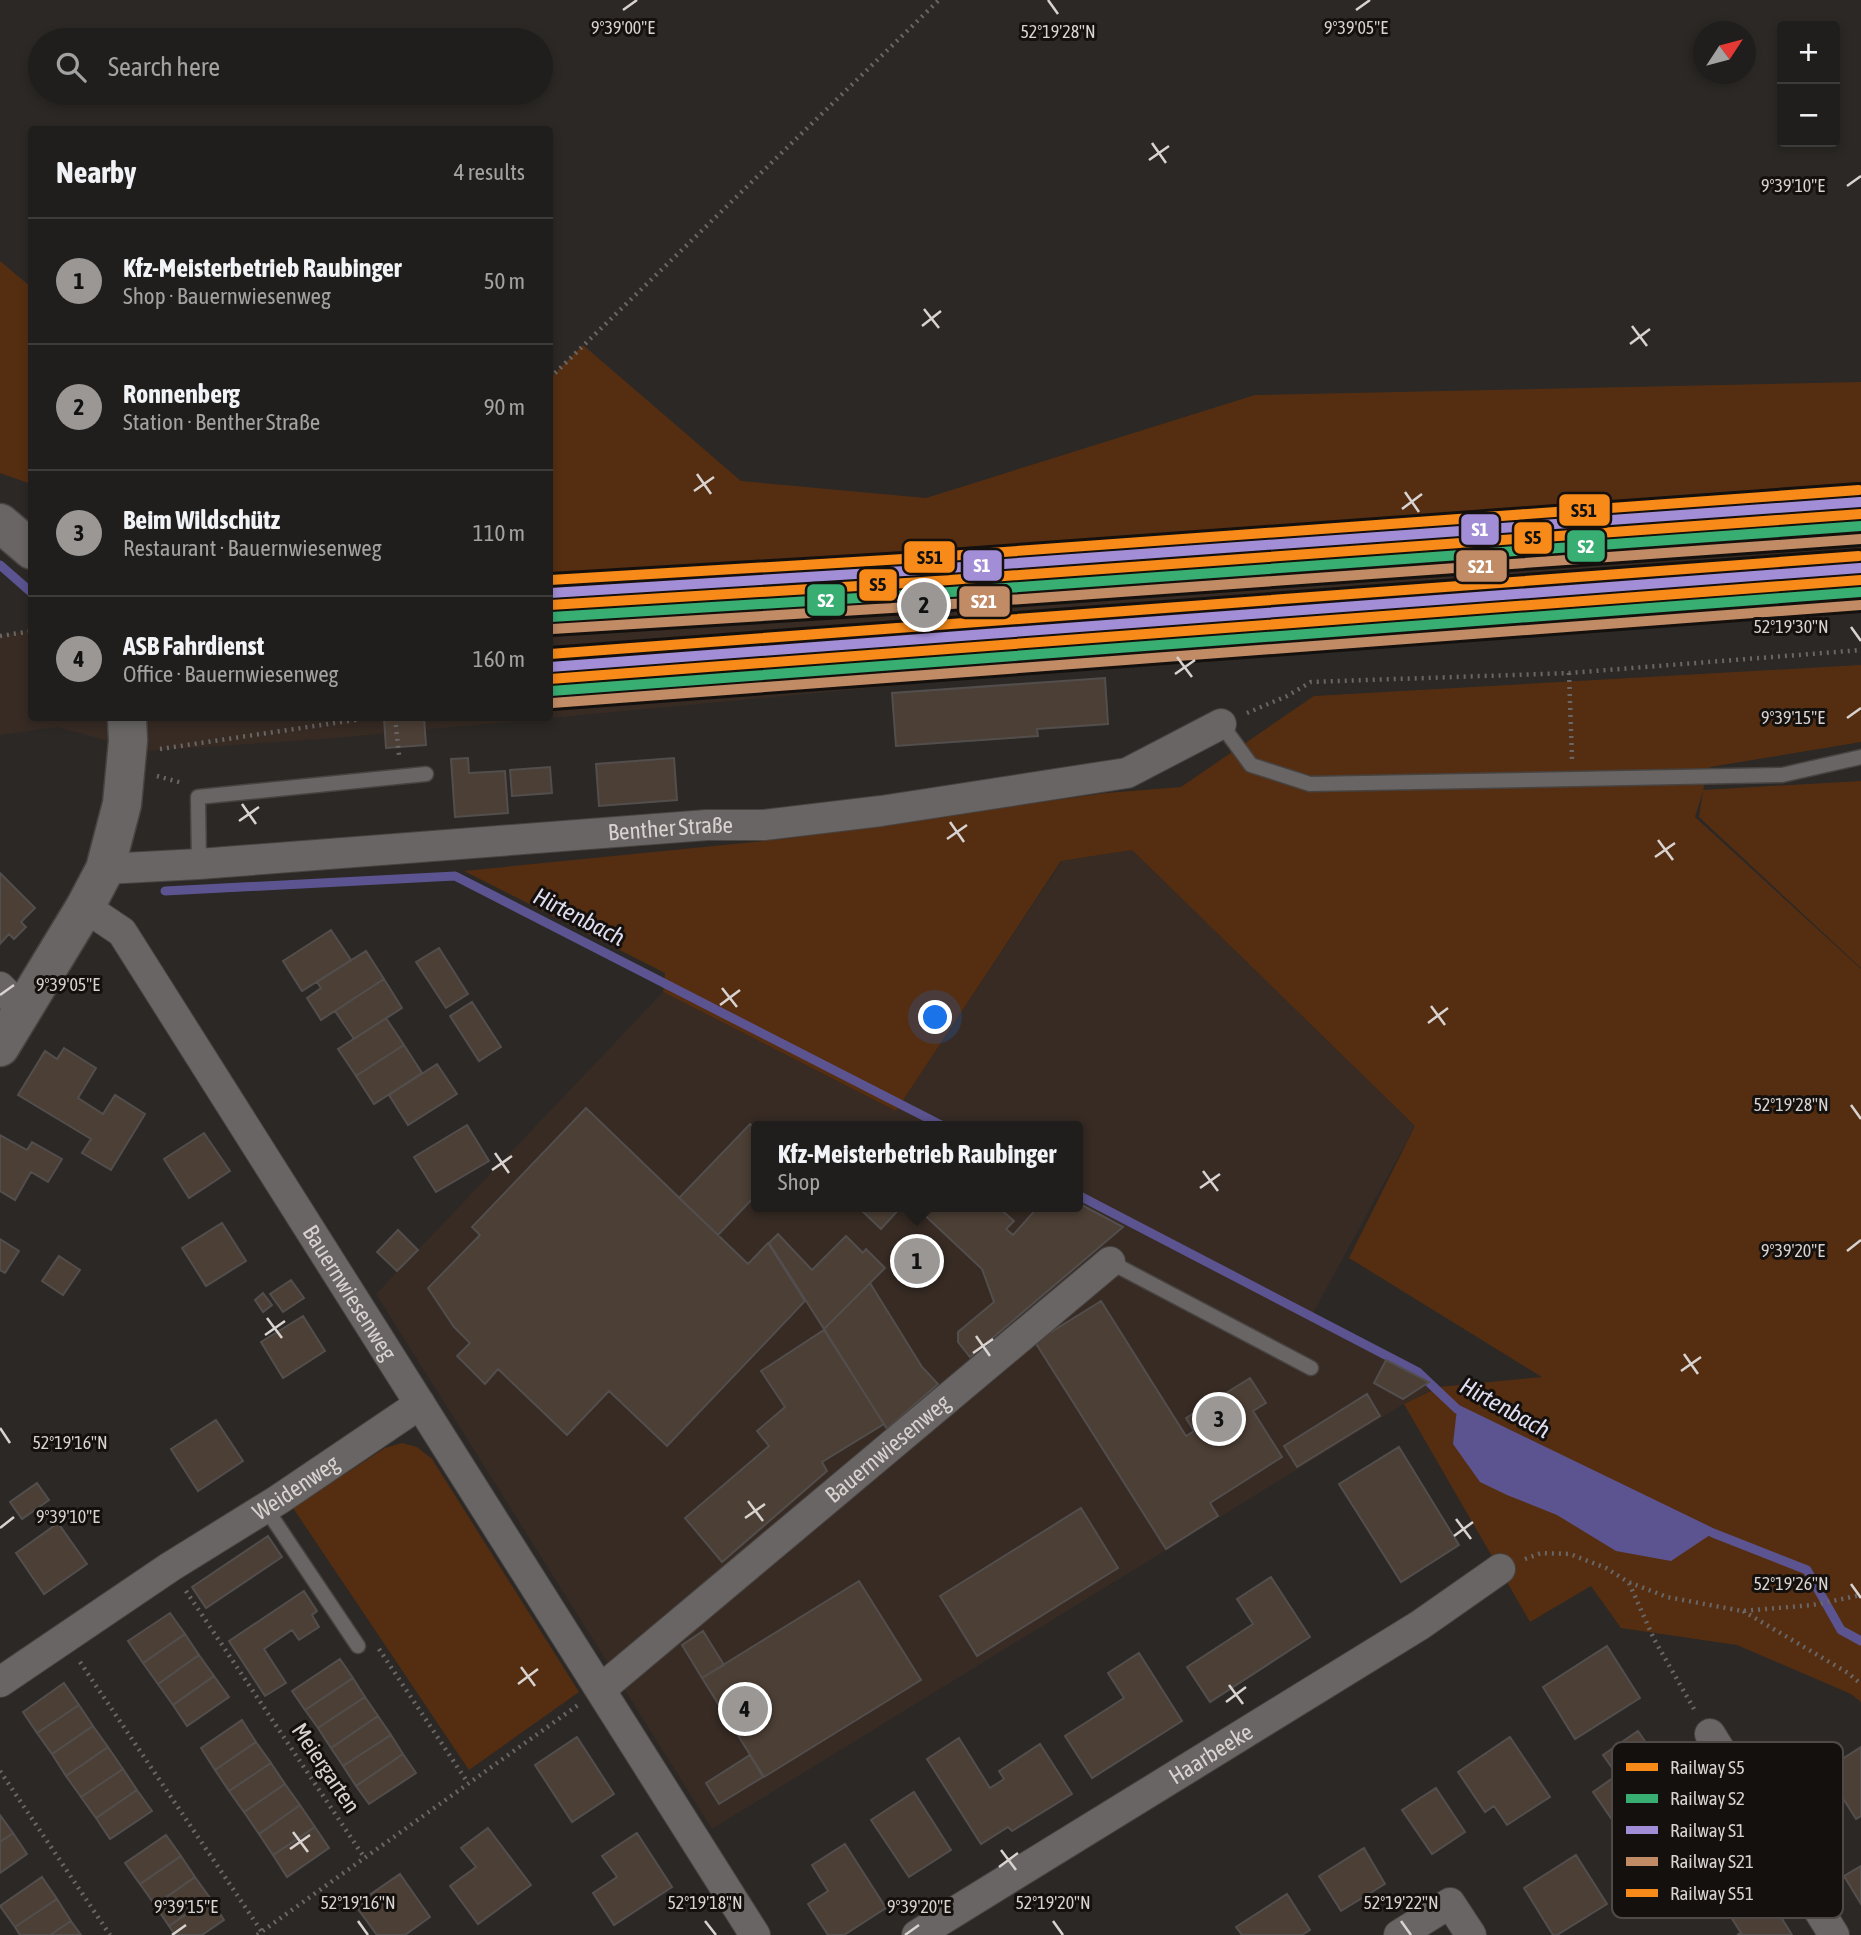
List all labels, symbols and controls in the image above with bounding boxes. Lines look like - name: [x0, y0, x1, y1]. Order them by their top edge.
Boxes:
- text: 9°39'00"E: [591, 17, 655, 38]
- text: 9°39'05"E: [1324, 17, 1388, 38]
- text: 52°19'28"N: [1020, 21, 1096, 42]
- north arrow: [1693, 21, 1756, 84]
- map controls: [1777, 21, 1840, 147]
- button: +: [1777, 21, 1840, 84]
- search box: [28, 28, 553, 105]
- icon: search: [52, 48, 90, 86]
- text: Search here: [108, 52, 220, 82]
- button: −: [1777, 84, 1840, 147]
- text: Nearby: [56, 155, 136, 189]
- text: 4 results: [454, 159, 525, 185]
- text: 9°39'10"E: [1761, 175, 1825, 196]
- text: Kfz-Meisterbetrieb Raubinger: [123, 253, 402, 283]
- text: 1: [74, 268, 84, 294]
- text: 50 m: [484, 268, 525, 294]
- text: Shop · Bauernwiesenweg: [123, 283, 331, 309]
- text: Ronnenberg: [123, 379, 240, 409]
- text: 2: [74, 394, 84, 420]
- text: 90 m: [484, 394, 525, 420]
- text: Station · Benther Straße: [123, 409, 320, 435]
- line badge: S51: [1558, 493, 1611, 527]
- text: S51: [1571, 499, 1597, 521]
- text: Beim Wildschütz: [123, 505, 280, 535]
- line badge: S1: [1460, 513, 1500, 546]
- text: S1: [1472, 518, 1489, 540]
- text: 3: [74, 520, 84, 546]
- text: 110 m: [473, 520, 525, 546]
- line badge: S5: [1513, 521, 1553, 555]
- text: S5: [1525, 526, 1542, 548]
- line badge: S2: [1566, 529, 1606, 563]
- text: Restaurant · Bauernwiesenweg: [123, 535, 382, 561]
- text: S2: [1578, 535, 1595, 557]
- line badge: S51: [903, 540, 956, 574]
- text: S51: [917, 546, 943, 568]
- line badge: S1: [962, 549, 1003, 582]
- line badge: S21: [1455, 549, 1508, 583]
- text: S1: [974, 554, 991, 576]
- text: S21: [1468, 555, 1494, 577]
- line badge: S5: [858, 568, 898, 602]
- text: S5: [870, 573, 887, 595]
- pin: 2: [901, 579, 947, 631]
- line badge: S2: [806, 583, 846, 617]
- line badge: S21: [958, 585, 1011, 618]
- text: S2: [818, 589, 835, 611]
- text: S21: [971, 590, 997, 612]
- text: 52°19'30"N: [1753, 616, 1829, 637]
- text: ASB Fahrdienst: [123, 631, 264, 661]
- text: 4: [74, 646, 84, 672]
- text: 160 m: [473, 646, 525, 672]
- text: Office · Bauernwiesenweg: [123, 661, 338, 687]
- text: 9°39'15"E: [1761, 707, 1825, 728]
- street label: Benther Straße: [607, 812, 733, 846]
- water label: Hirtenbach: [529, 882, 630, 951]
- text: 9°39'05"E: [36, 974, 100, 995]
- your location: [918, 1000, 952, 1034]
- text: 52°19'28"N: [1753, 1094, 1829, 1115]
- popup: [751, 1121, 1083, 1212]
- text: Kfz-Meisterbetrieb Raubinger: [778, 1139, 1056, 1169]
- text: Shop: [778, 1169, 820, 1195]
- street label: Bauernwiesenweg: [297, 1220, 402, 1365]
- pin: 1: [894, 1235, 940, 1287]
- text: 9°39'20"E: [1761, 1240, 1825, 1261]
- water label: Hirtenbach: [1456, 1372, 1555, 1443]
- street label: Bauernwiesenweg: [820, 1389, 955, 1508]
- pin: 3: [1196, 1393, 1242, 1445]
- text: 52°19'16"N: [32, 1432, 108, 1453]
- street label: Weidenweg: [248, 1450, 344, 1525]
- text: 9°39'10"E: [36, 1506, 100, 1527]
- text: 52°19'26"N: [1753, 1573, 1829, 1594]
- pin: 4: [722, 1683, 768, 1735]
- street label: Meiergarten: [287, 1718, 365, 1818]
- street label: Haarbeeke: [1164, 1718, 1257, 1790]
- legend: [1612, 1742, 1843, 1918]
- text: Railway S5: [1670, 1756, 1745, 1778]
- text: Railway S2: [1670, 1787, 1745, 1809]
- text: Railway S1: [1670, 1819, 1745, 1841]
- text: Railway S21: [1670, 1850, 1754, 1872]
- text: Railway S51: [1670, 1882, 1754, 1904]
- text: 52°19'16"N: [320, 1892, 396, 1913]
- text: 52°19'18"N: [667, 1892, 743, 1913]
- text: 52°19'20"N: [1015, 1892, 1091, 1913]
- text: 52°19'22"N: [1363, 1892, 1439, 1913]
- text: 9°39'15"E: [154, 1896, 218, 1917]
- text: 9°39'20"E: [887, 1896, 951, 1917]

